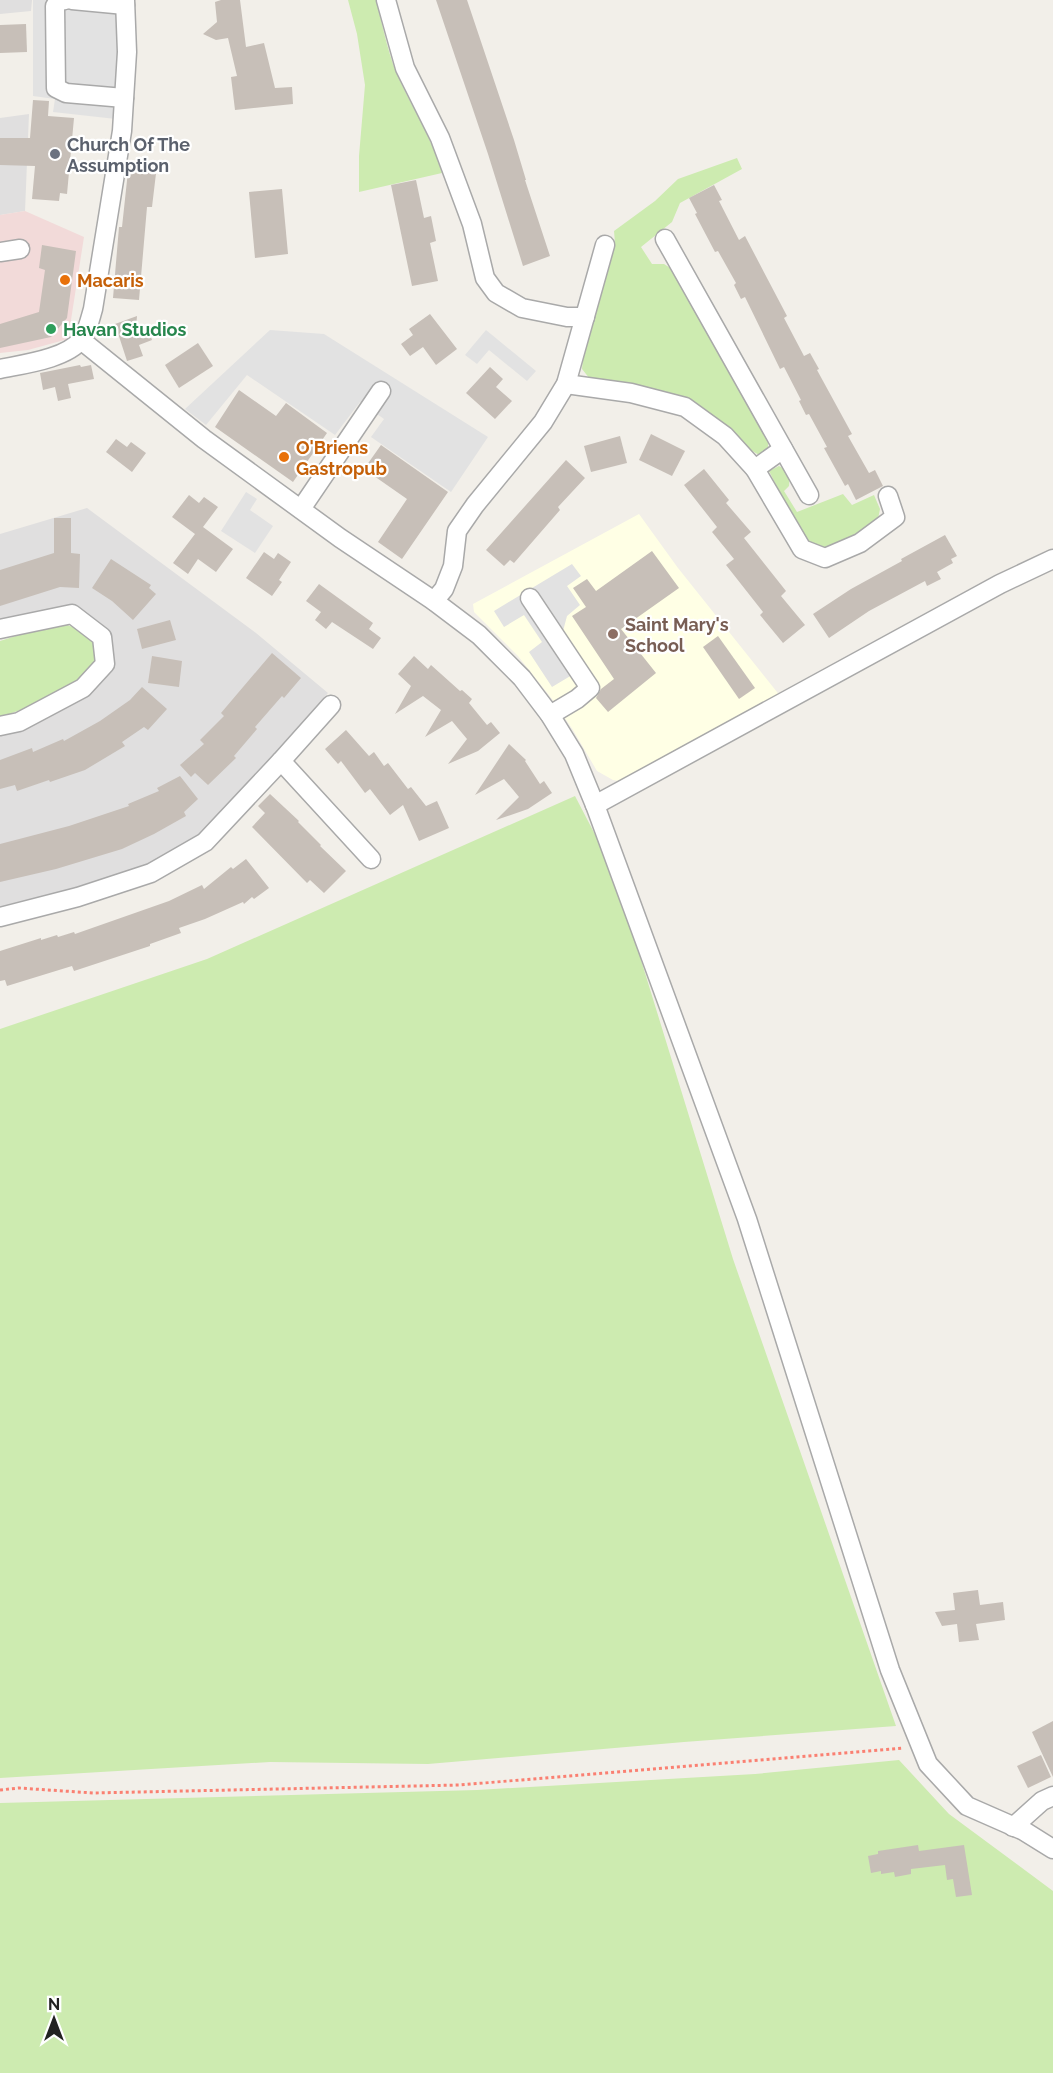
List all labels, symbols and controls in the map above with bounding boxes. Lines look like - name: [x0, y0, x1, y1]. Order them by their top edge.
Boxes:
- place label: Church Of The Assumption: [67, 134, 190, 176]
- marker: Church Of The Assumption: [48, 147, 62, 161]
- place label: Macaris: [77, 270, 144, 291]
- marker: Macaris: [58, 273, 72, 287]
- place label: Havan Studios: [63, 319, 186, 340]
- marker: Havan Studios: [44, 322, 58, 336]
- place label: O'Briens Gastropub: [296, 437, 387, 479]
- marker: O'Briens Gastropub: [277, 450, 291, 464]
- place label: Saint Mary's School: [625, 614, 729, 656]
- marker: Saint Mary's School: [606, 627, 620, 641]
- north arrow: [24, 1989, 84, 2049]
- text: N: [48, 1995, 60, 2014]

